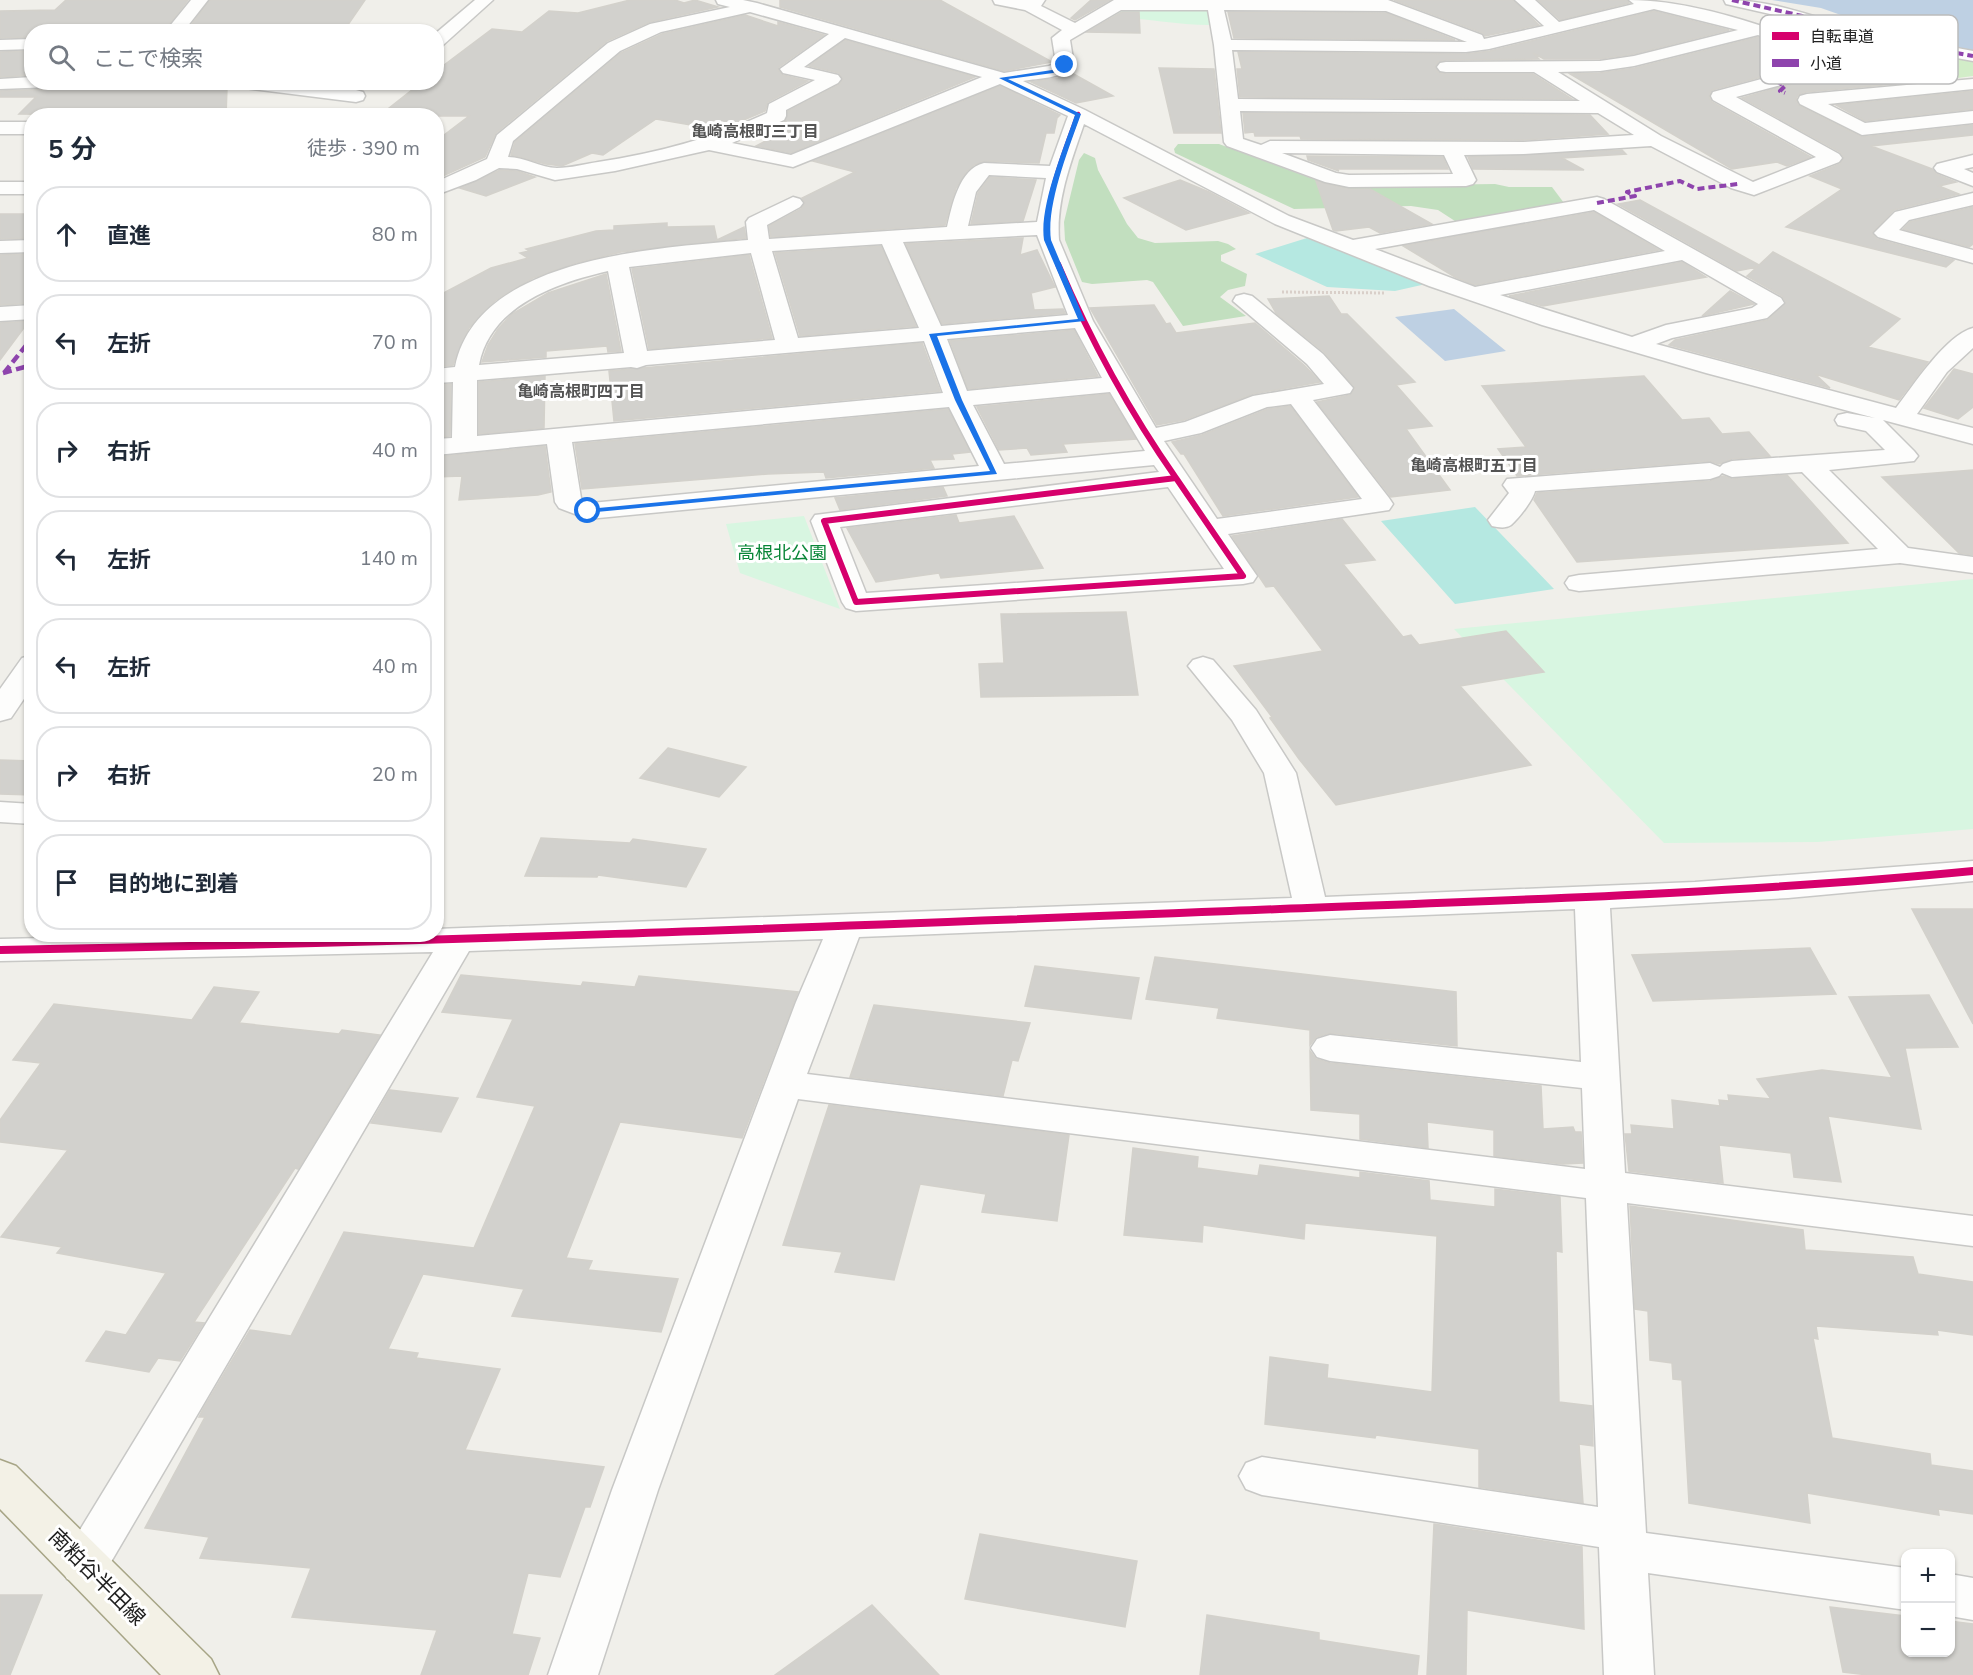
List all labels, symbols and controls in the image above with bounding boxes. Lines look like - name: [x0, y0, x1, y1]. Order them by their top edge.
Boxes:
- legend: [1760, 15, 1958, 84]
- search box: [24, 24, 444, 90]
- text: 自転車道: [1810, 26, 1874, 48]
- icon: search: [45, 41, 78, 74]
- text: ここで検索: [93, 44, 203, 74]
- route end: [1051, 51, 1077, 77]
- text: 小道: [1810, 53, 1842, 75]
- district label: 亀崎高根町三丁目: [691, 121, 819, 143]
- text: 5 分: [48, 132, 97, 167]
- text: 徒歩 · 390 m: [307, 135, 420, 162]
- icon: ahead: [50, 218, 83, 251]
- text: 直進: [107, 221, 151, 251]
- text: 80 m: [372, 221, 418, 248]
- icon: left: [50, 326, 83, 359]
- text: 左折: [107, 329, 151, 359]
- text: 70 m: [372, 329, 418, 356]
- district label: 亀崎高根町四丁目: [517, 381, 645, 403]
- icon: right: [50, 434, 83, 467]
- text: 右折: [107, 437, 151, 467]
- text: 40 m: [372, 437, 418, 464]
- district label: 亀崎高根町五丁目: [1410, 455, 1538, 477]
- route start: [574, 497, 600, 523]
- park label: 高根北公園: [737, 541, 827, 565]
- icon: left: [50, 542, 83, 575]
- text: 左折: [107, 545, 151, 575]
- text: 140 m: [360, 545, 418, 572]
- icon: left: [50, 650, 83, 683]
- text: 左折: [107, 653, 151, 683]
- text: 40 m: [372, 653, 418, 680]
- icon: right: [50, 758, 83, 791]
- text: 右折: [107, 761, 151, 791]
- text: 20 m: [372, 761, 418, 788]
- icon: arrive: [50, 866, 83, 899]
- text: 目的地に到着: [107, 869, 239, 899]
- street label: 南粕谷半田線: [43, 1523, 151, 1631]
- map controls: [1901, 1549, 1955, 1657]
- button: +: [1901, 1549, 1955, 1603]
- button: −: [1901, 1603, 1955, 1657]

